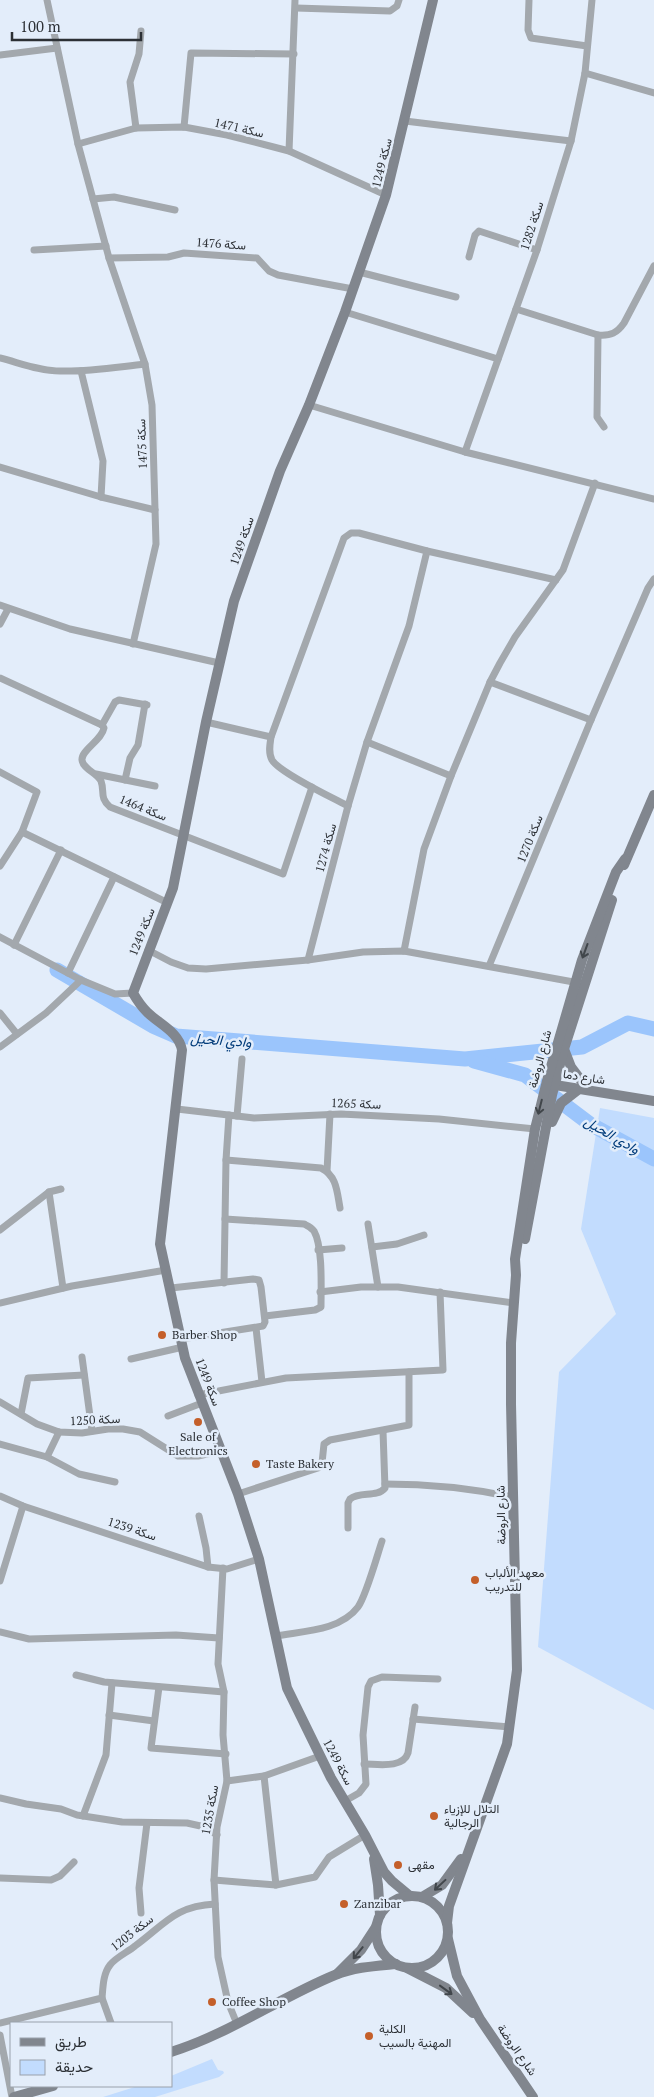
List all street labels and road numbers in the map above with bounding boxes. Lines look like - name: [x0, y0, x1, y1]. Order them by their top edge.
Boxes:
- street label: سكة 1471: [213, 115, 265, 140]
- street label: سكة 1249: [368, 137, 395, 189]
- street label: سكة 1282: [517, 200, 546, 252]
- street label: سكة 1476: [195, 234, 247, 253]
- street label: سكة 1475: [133, 419, 150, 469]
- street label: سكة 1249: [226, 515, 257, 567]
- street label: سكة 1464: [117, 791, 169, 824]
- street label: سكة 1270: [513, 813, 546, 865]
- street label: سكة 1274: [312, 822, 339, 874]
- street label: سكة 1249: [125, 906, 158, 958]
- street label: شارع الروضة: [525, 1028, 556, 1090]
- street label: شارع دما: [562, 1066, 606, 1089]
- street label: سكة 1265: [331, 1095, 381, 1112]
- street label: سكة 1249: [192, 1356, 224, 1408]
- street label: سكة 1250: [69, 1411, 120, 1428]
- street label: شارع الروضة: [492, 1485, 511, 1545]
- street label: سكة 1239: [106, 1514, 158, 1543]
- street label: سكة 1249: [320, 1736, 357, 1788]
- street label: سكة 1235: [198, 1784, 221, 1836]
- street label: سكة 1203: [107, 1911, 156, 1954]
- street label: شارع الروضة: [493, 2021, 541, 2079]

